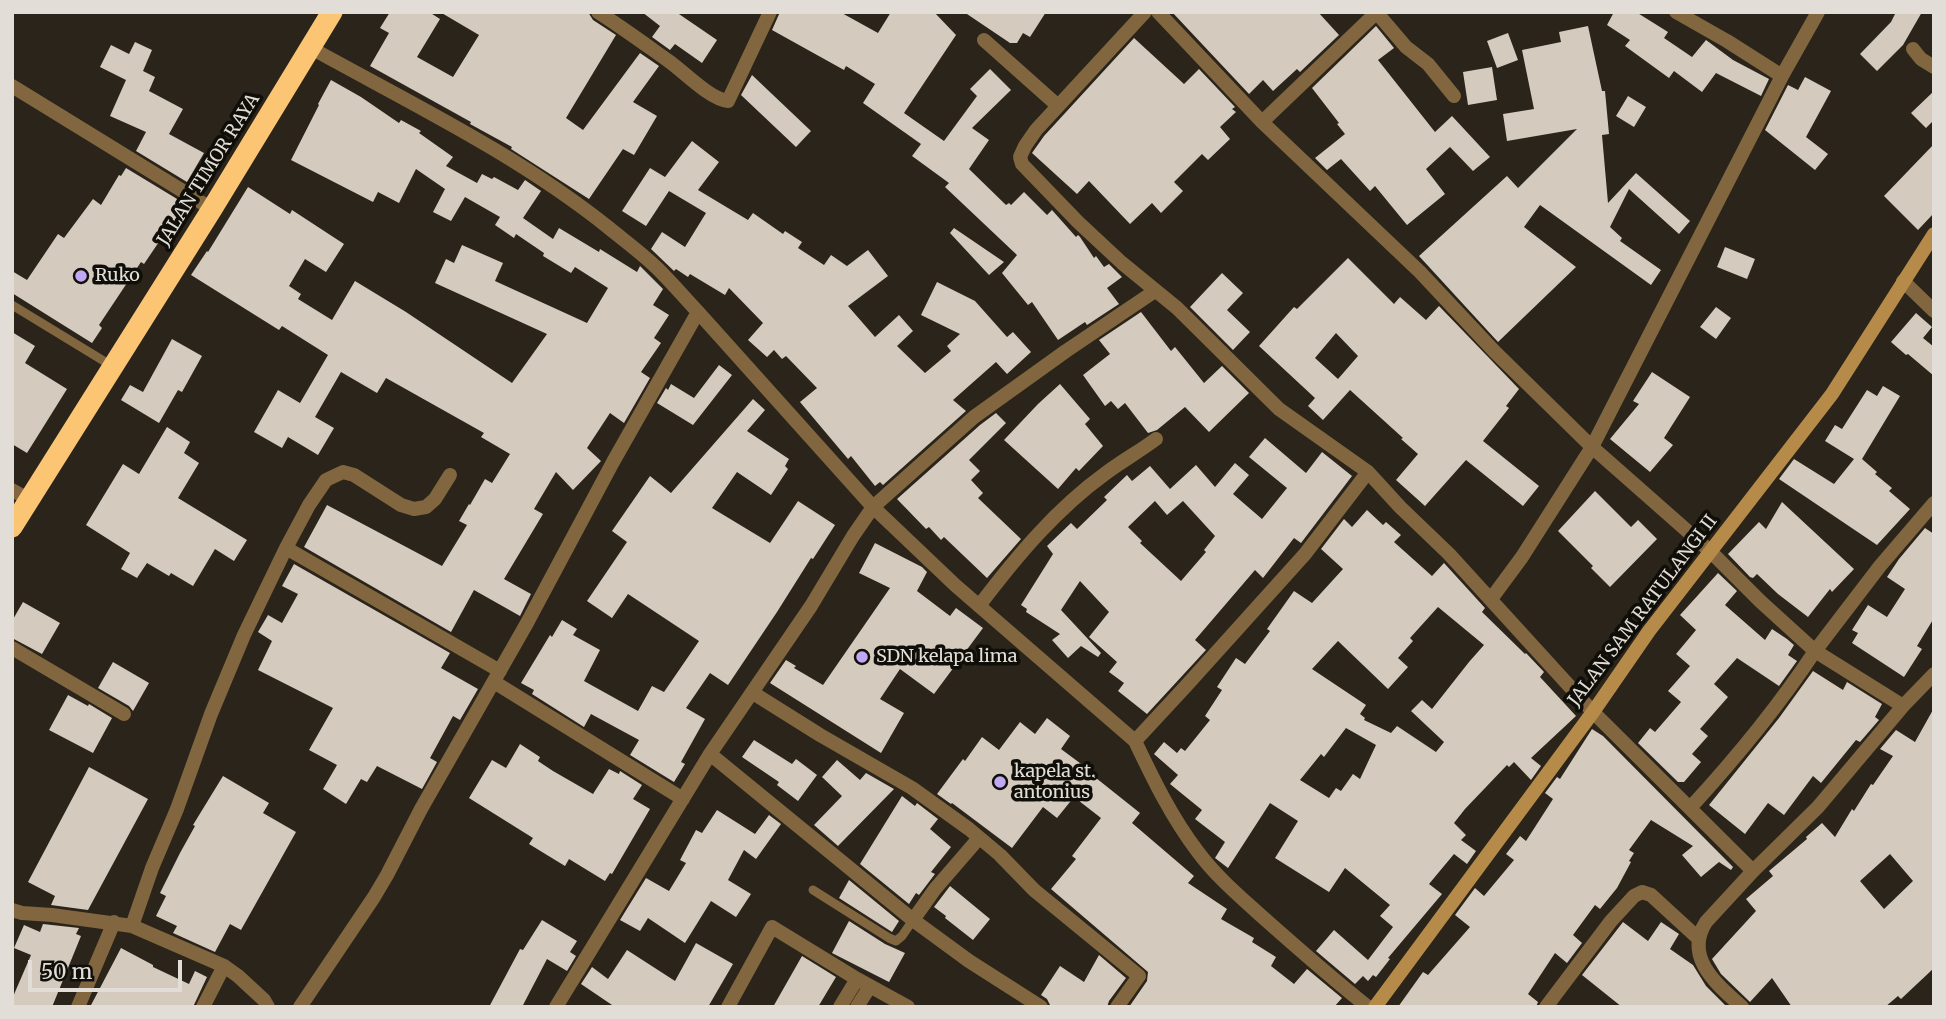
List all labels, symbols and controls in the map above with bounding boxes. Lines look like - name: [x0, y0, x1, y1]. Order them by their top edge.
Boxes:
- street label: JALAN TIMOR RAYA: [153, 90, 265, 250]
- place label: Ruko: [95, 265, 140, 287]
- marker: Ruko: [73, 268, 89, 284]
- street label: JALAN SAM RATULANGI II: [1564, 511, 1722, 711]
- place label: SDN kelapa lima: [876, 646, 1017, 668]
- marker: SDN kelapa lima: [854, 649, 870, 665]
- place label: kapela st. antonius: [1014, 761, 1096, 804]
- marker: kapela st. antonius: [992, 774, 1008, 790]
- scale bar: [32, 946, 186, 990]
- text: 50 m: [41, 958, 92, 985]

